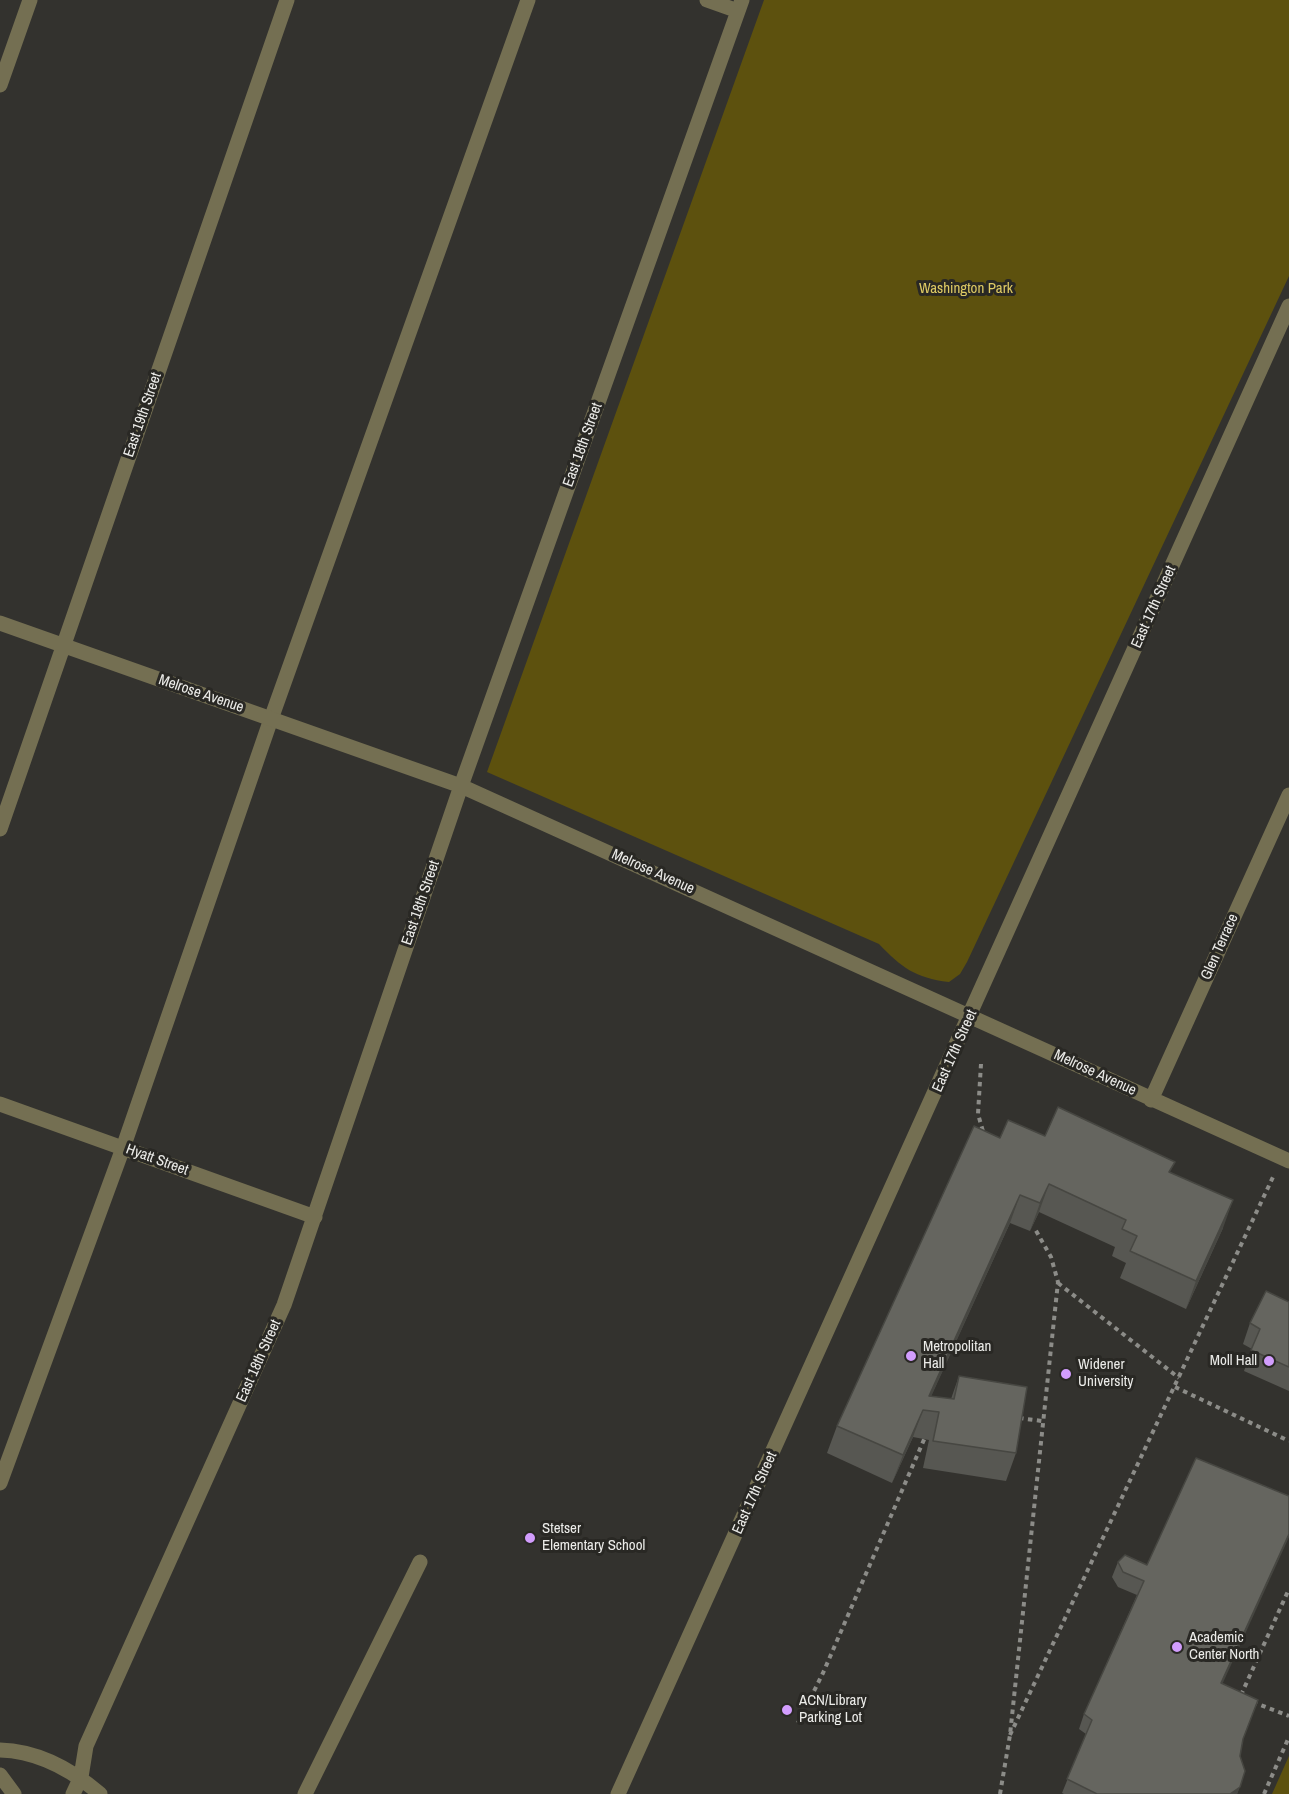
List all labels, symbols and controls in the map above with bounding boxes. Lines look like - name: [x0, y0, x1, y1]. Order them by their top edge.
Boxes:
- park label: Washington Park: [919, 280, 1013, 298]
- street label: East 19th Street: [120, 370, 166, 460]
- street label: East 18th Street: [559, 400, 607, 490]
- street label: East 17th Street: [1128, 563, 1180, 651]
- street label: Melrose Avenue: [156, 671, 246, 717]
- street label: Melrose Avenue: [609, 846, 697, 898]
- street label: East 18th Street: [398, 858, 444, 948]
- street label: Glen Terrace: [1197, 911, 1243, 983]
- street label: East 17th Street: [929, 1007, 981, 1095]
- street label: Melrose Avenue: [1051, 1046, 1139, 1100]
- street label: Hyatt Street: [123, 1140, 191, 1180]
- street label: East 18th Street: [233, 1317, 285, 1405]
- place label: Metropolitan Hall: [923, 1338, 991, 1373]
- marker: Metropolitan Hall: [904, 1349, 918, 1363]
- place label: Moll Hall: [1210, 1352, 1257, 1370]
- marker: Moll Hall: [1262, 1354, 1276, 1368]
- place label: Widener University: [1078, 1356, 1133, 1391]
- marker: Widener University: [1059, 1367, 1073, 1381]
- street label: East 17th Street: [729, 1449, 781, 1537]
- place label: Stetser Elementary School: [542, 1520, 645, 1555]
- marker: Stetser Elementary School: [523, 1531, 537, 1545]
- place label: Academic Center North: [1189, 1629, 1259, 1664]
- marker: Academic Center North: [1170, 1640, 1184, 1654]
- place label: ACN/Library Parking Lot: [799, 1692, 867, 1727]
- marker: ACN/Library Parking Lot: [780, 1703, 794, 1717]

